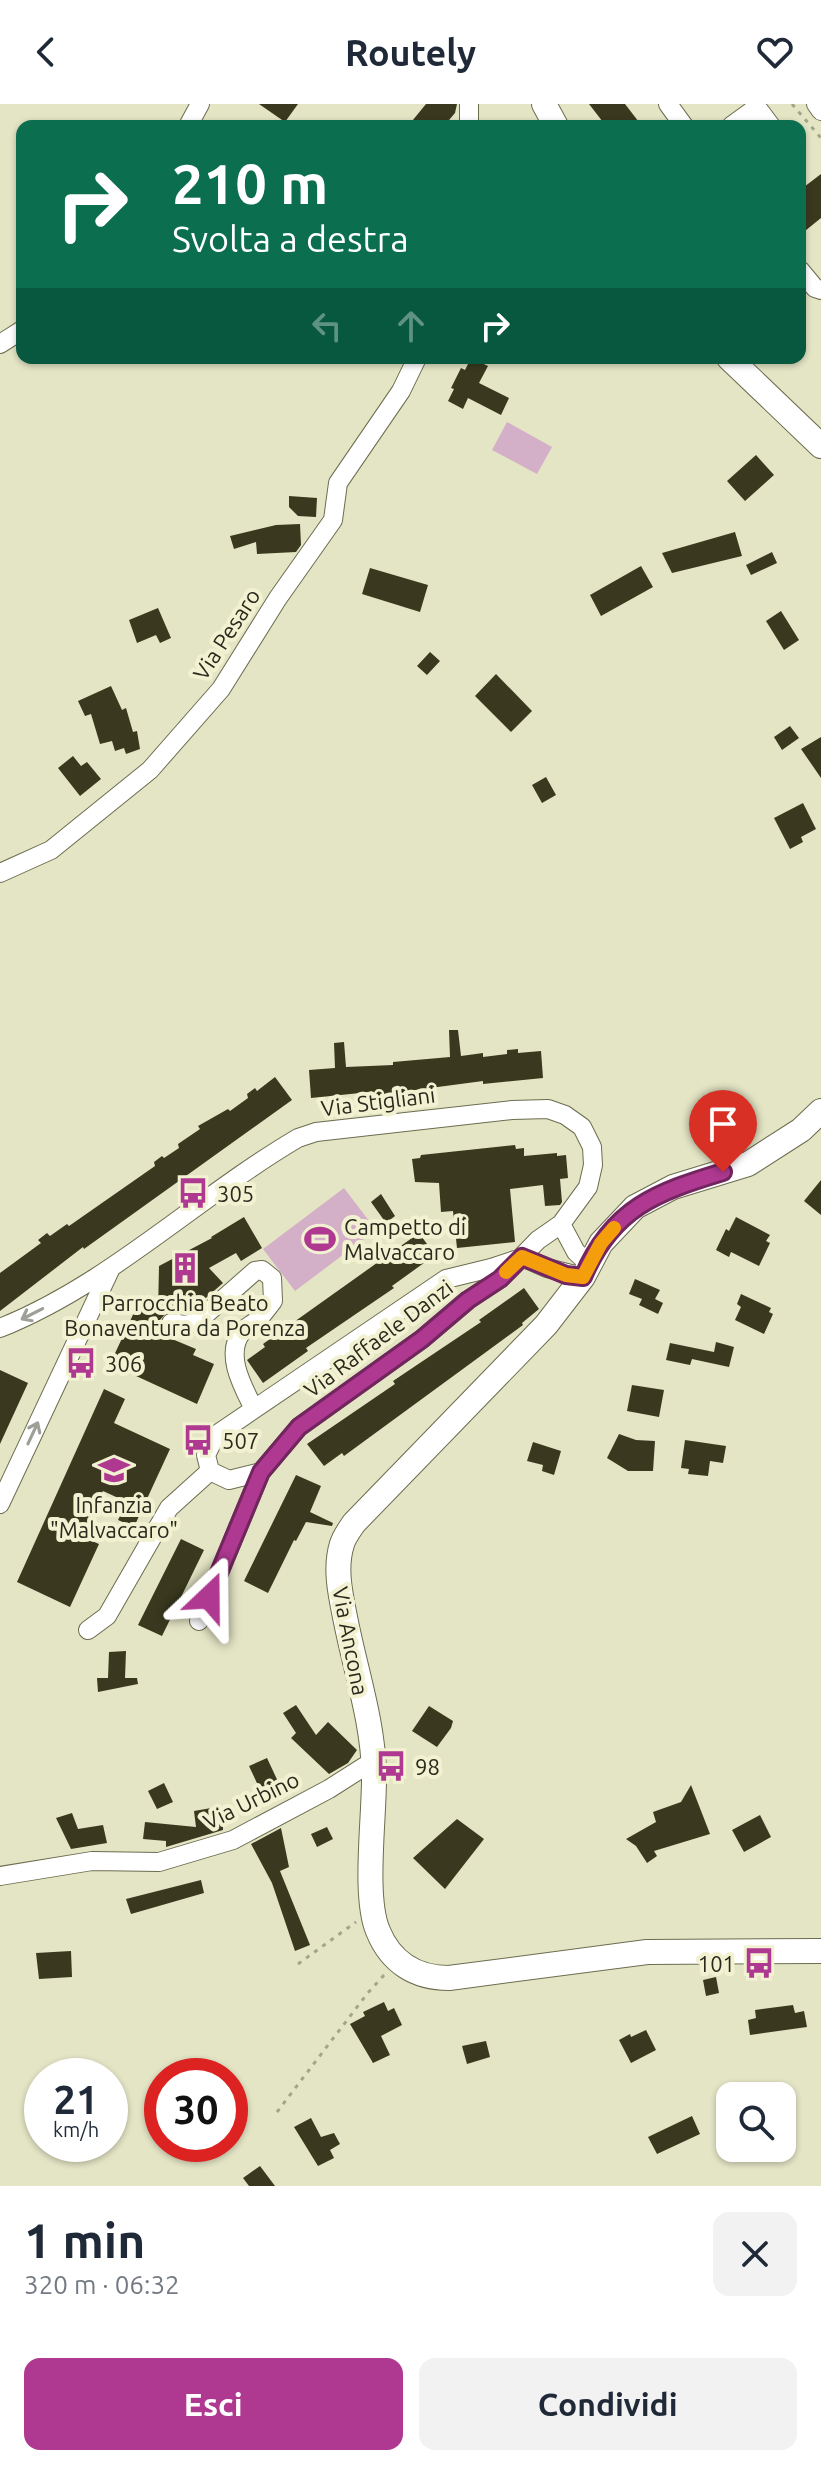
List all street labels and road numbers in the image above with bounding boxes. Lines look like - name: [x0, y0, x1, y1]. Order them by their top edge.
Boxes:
- street label: Via Pesaro: [187, 584, 265, 684]
- street label: Via Stigliani: [319, 1082, 437, 1120]
- street label: Via Raffaele Danzi: [299, 1274, 457, 1402]
- street label: Via Ancona: [328, 1585, 374, 1697]
- street label: Via Urbino: [199, 1766, 303, 1834]

